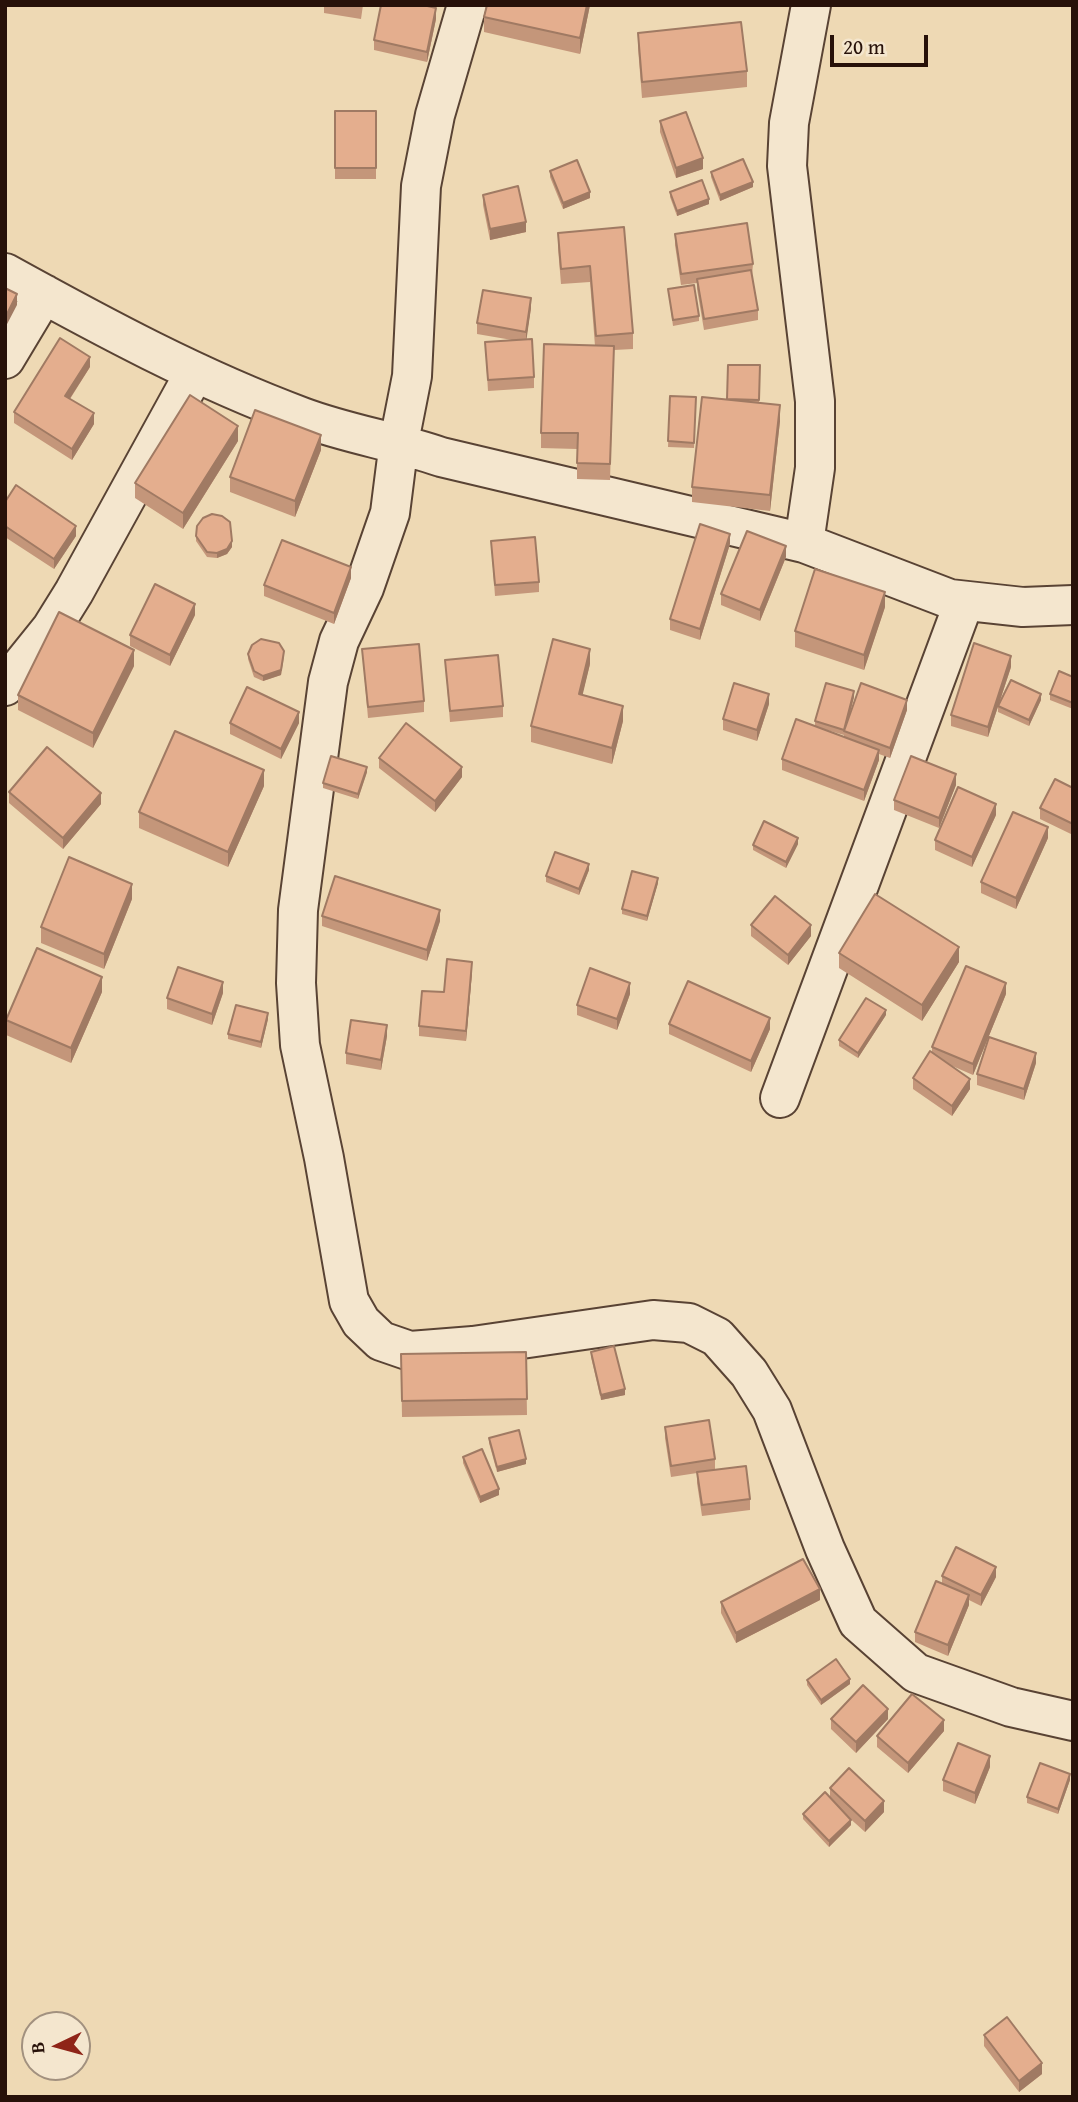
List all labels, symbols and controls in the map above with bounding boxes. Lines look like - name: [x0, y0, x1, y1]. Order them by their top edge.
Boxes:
- scale bar: [833, 21, 931, 65]
- text: 20 m: [843, 31, 885, 62]
- north arrow: [21, 2011, 91, 2081]
- text: B: [23, 2041, 52, 2055]

